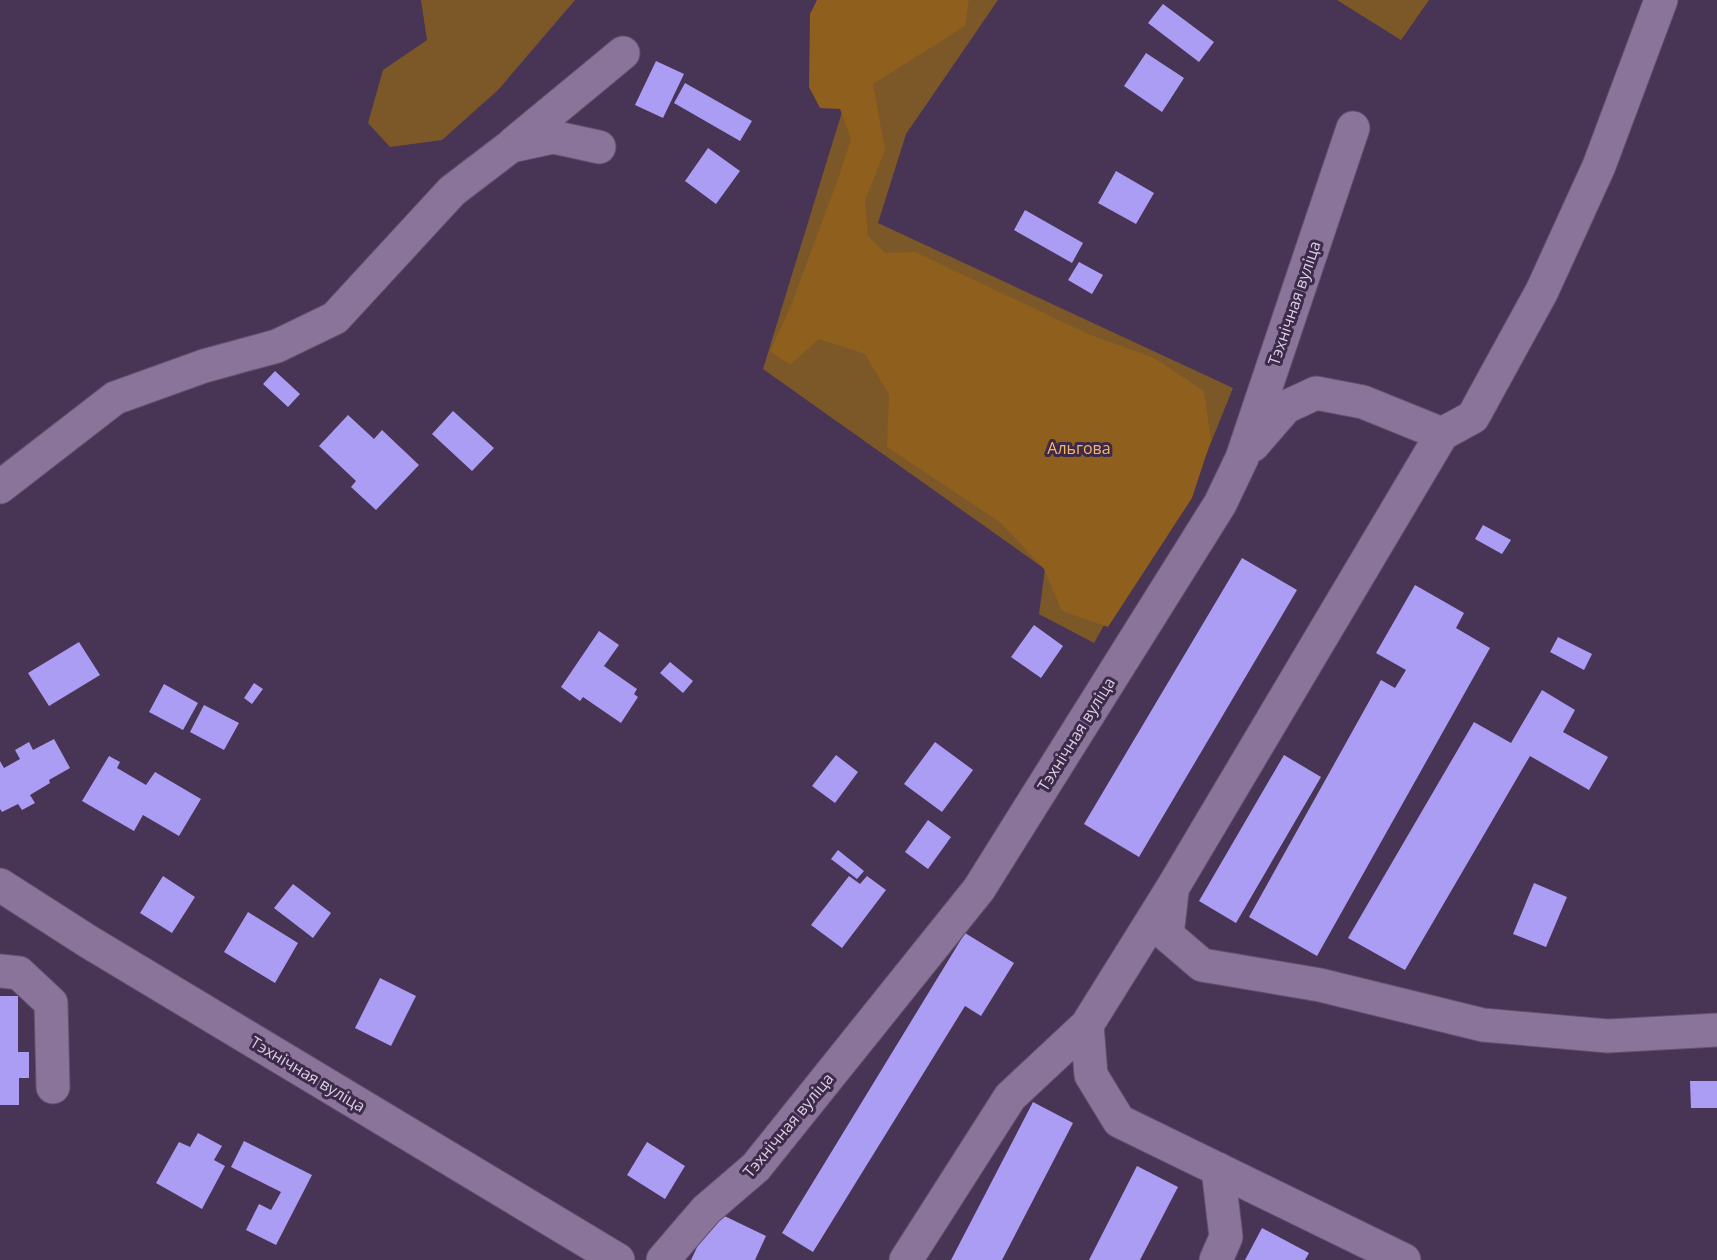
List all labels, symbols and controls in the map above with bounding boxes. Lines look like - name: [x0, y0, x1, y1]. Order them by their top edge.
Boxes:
- street label: Тэхнічная вуліца: [1262, 238, 1326, 368]
- park label: Альгова: [1047, 437, 1111, 459]
- street label: Тэхнічная вуліца: [1032, 673, 1120, 795]
- street label: Тэхнічная вуліца: [246, 1031, 370, 1117]
- street label: Тэхнічная вуліца: [738, 1068, 838, 1182]

